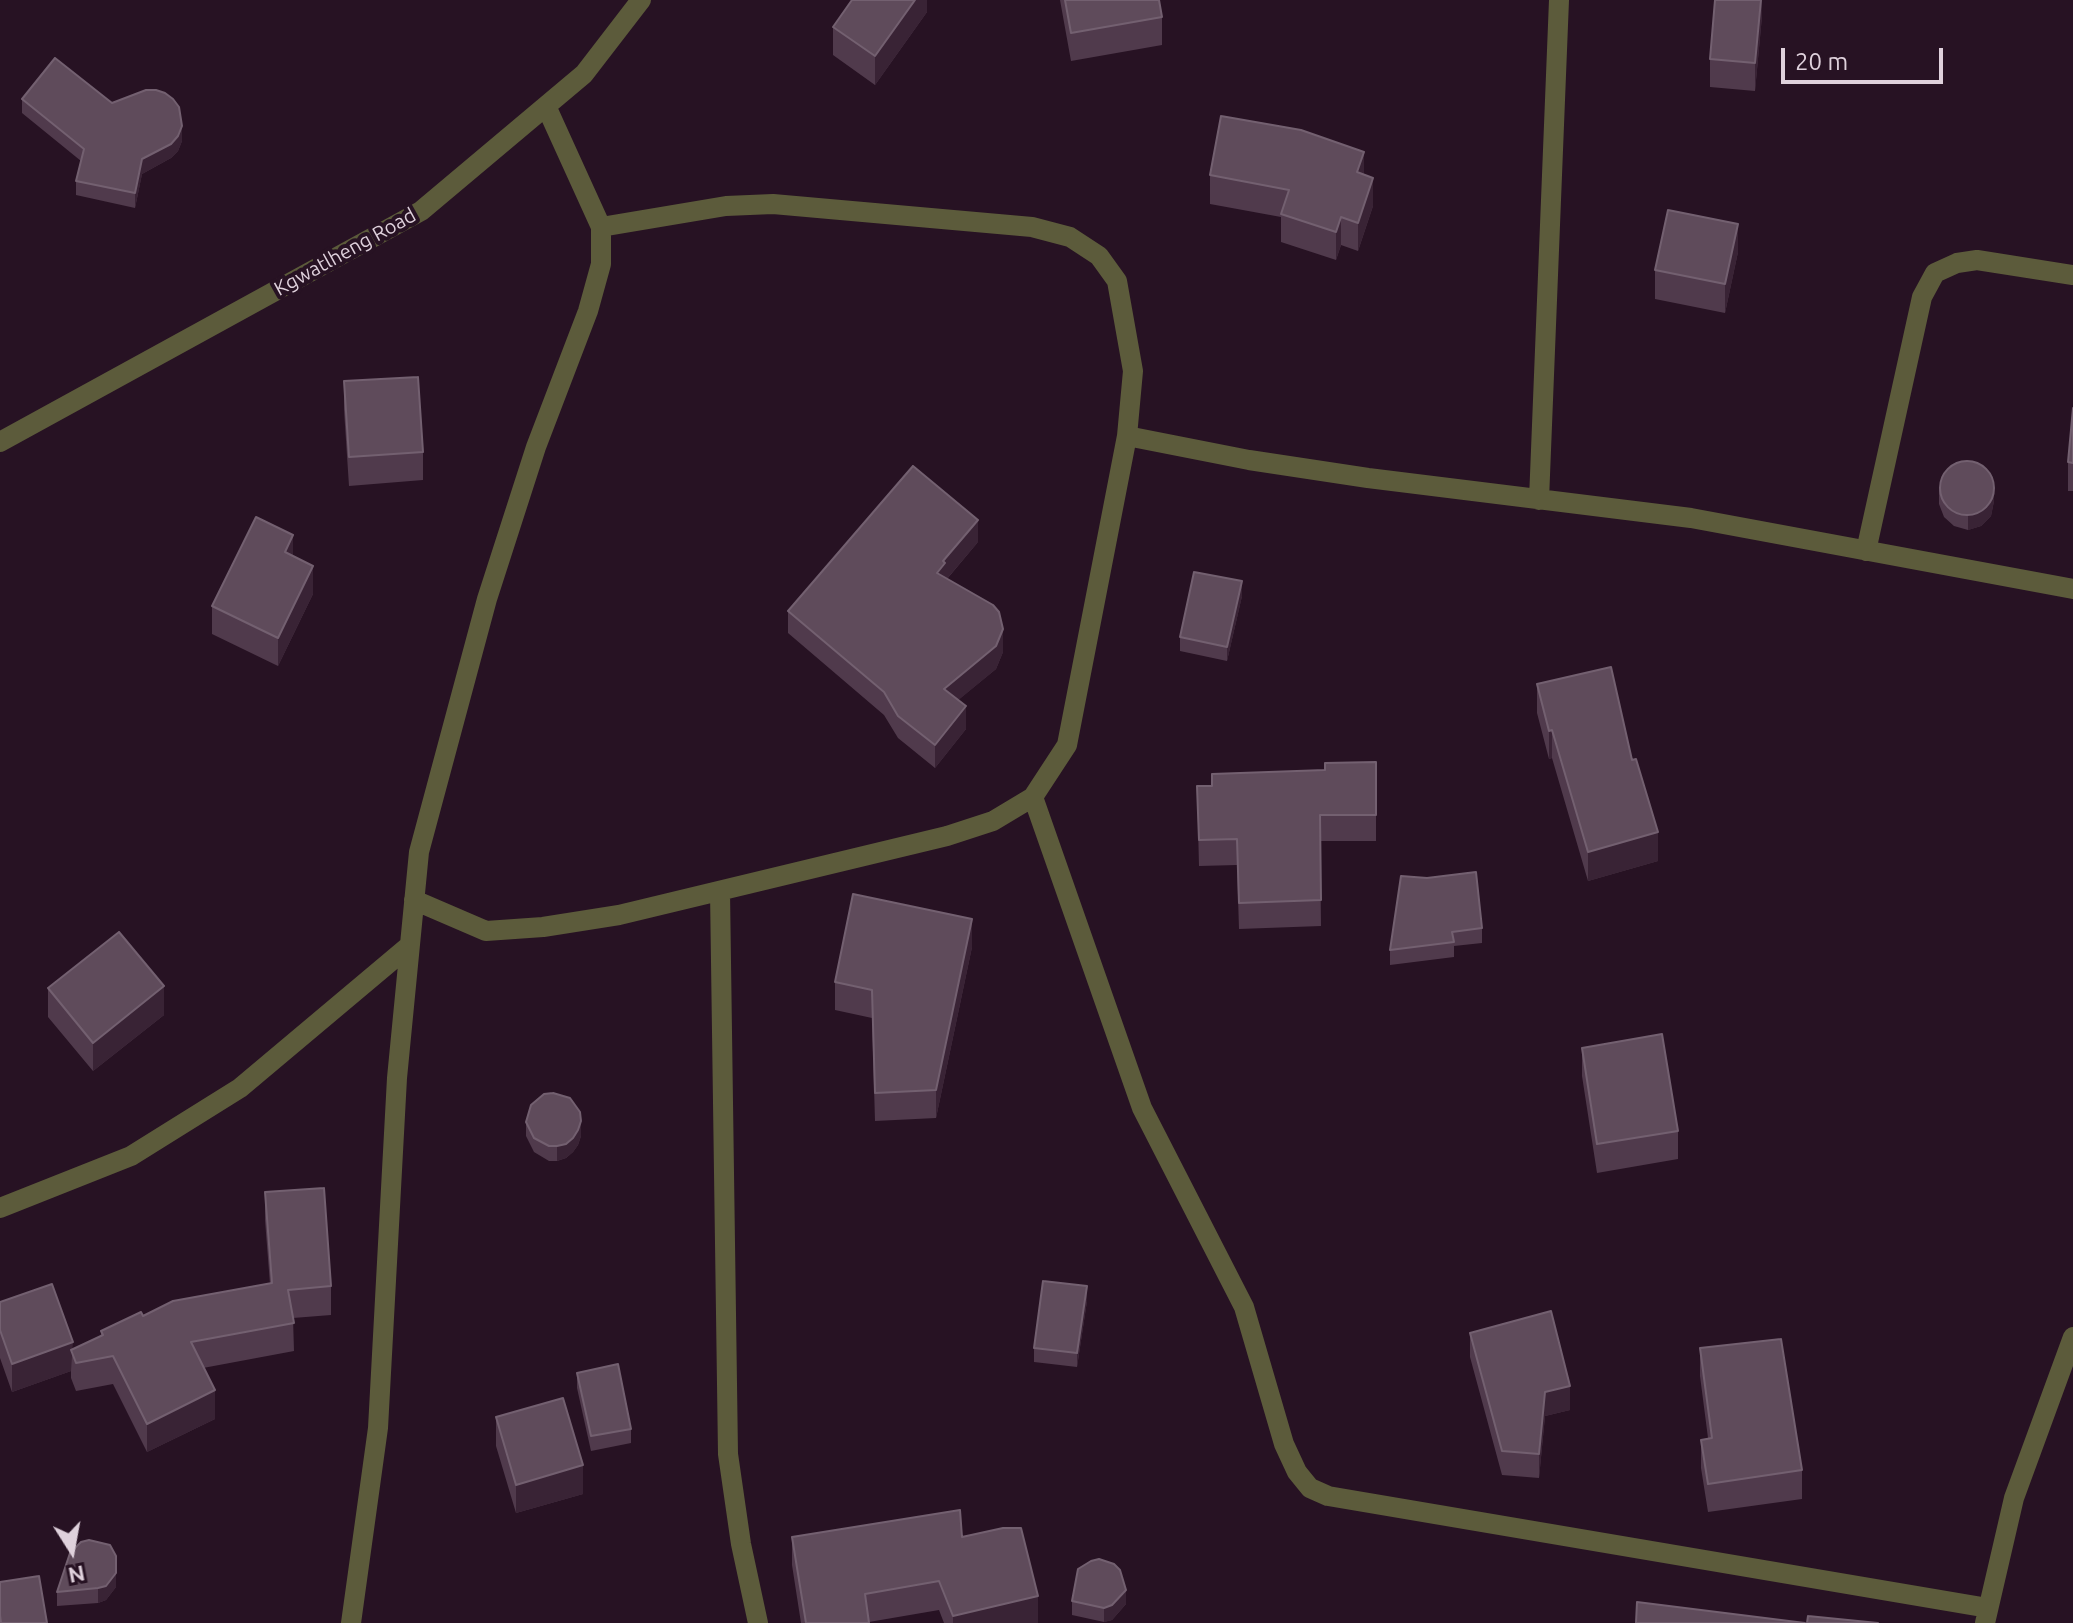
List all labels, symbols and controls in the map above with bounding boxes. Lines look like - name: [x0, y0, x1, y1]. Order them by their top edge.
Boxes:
- scale bar: [1785, 32, 1947, 82]
- text: 20 m: [1795, 48, 1848, 75]
- street label: Kgwatlheng Road: [270, 203, 420, 301]
- north arrow: [32, 1511, 112, 1591]
- text: N: [66, 1561, 87, 1589]

